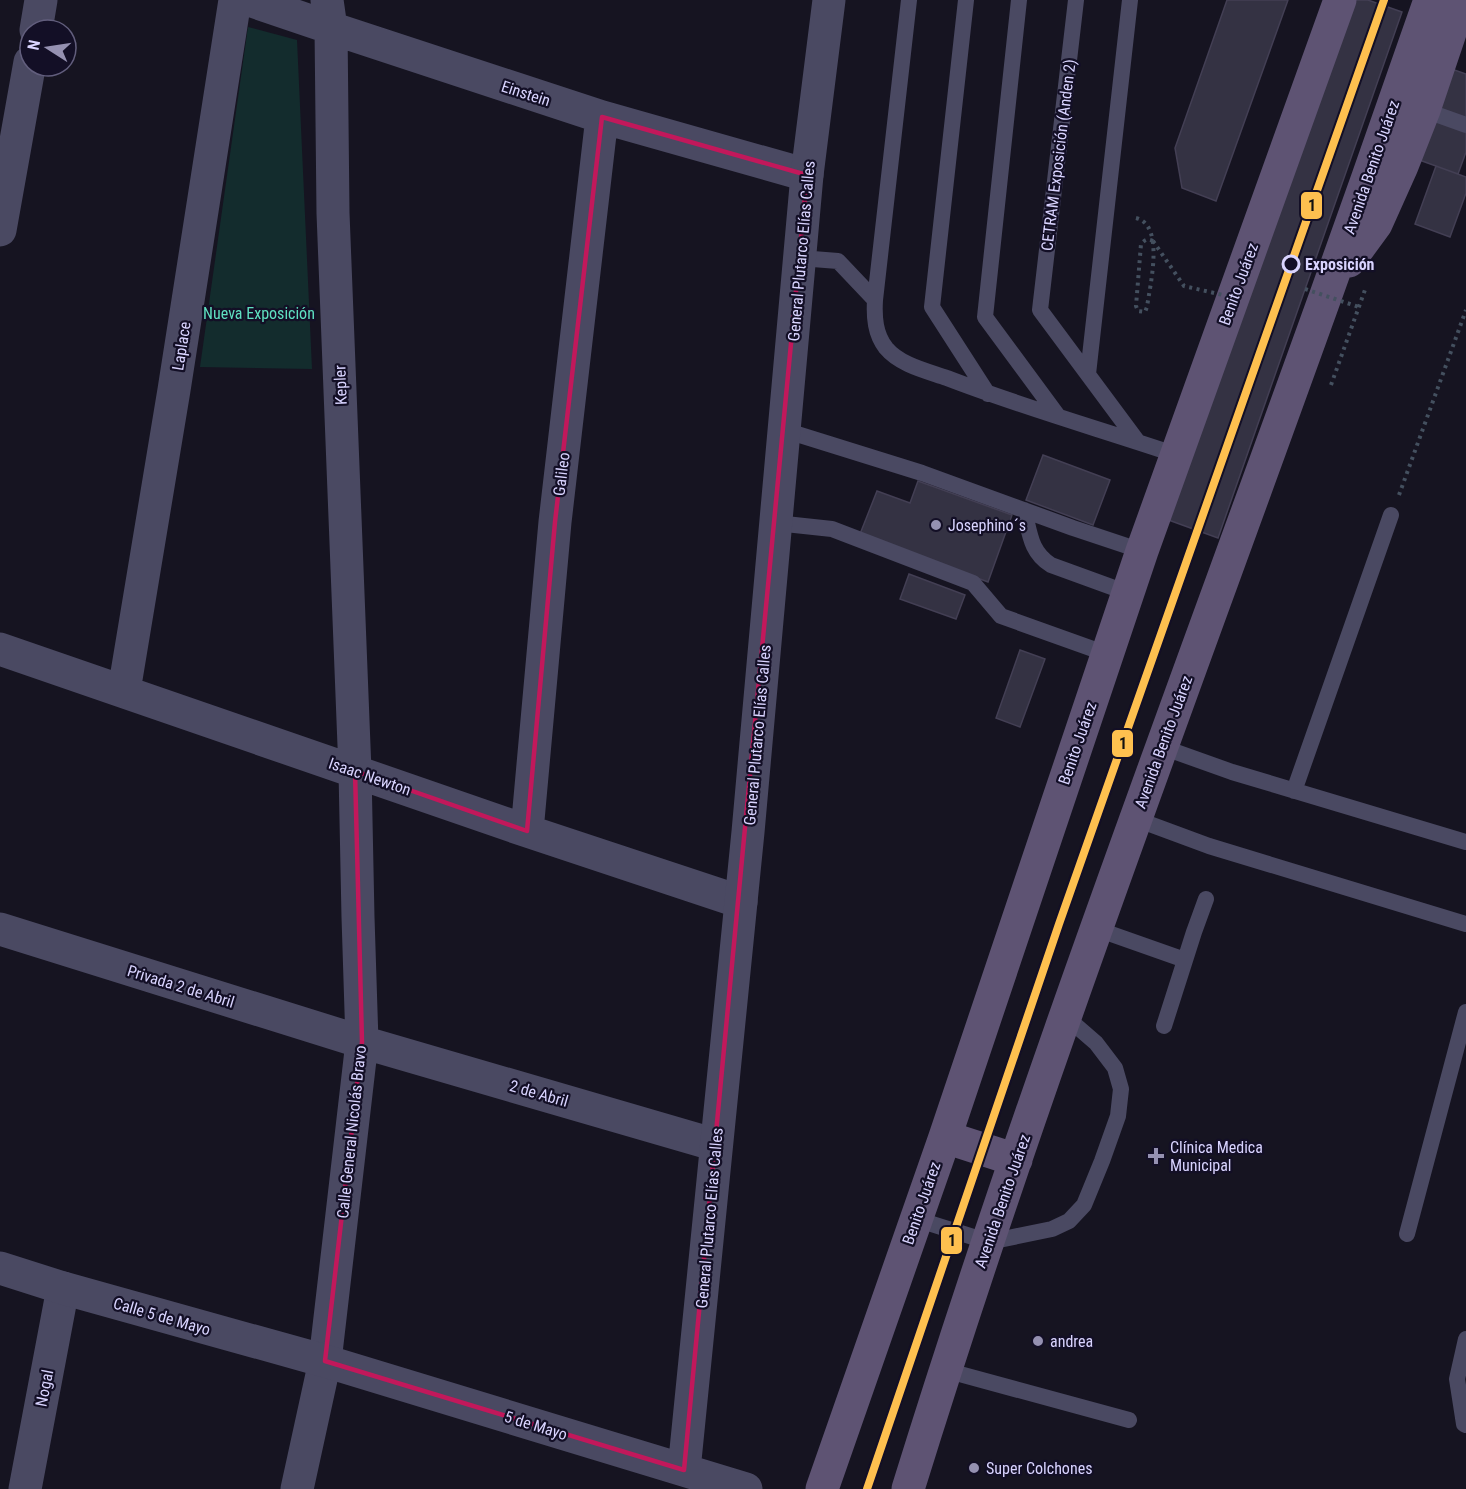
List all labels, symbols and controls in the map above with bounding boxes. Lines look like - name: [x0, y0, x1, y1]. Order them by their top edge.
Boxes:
- north arrow: [18, 18, 78, 78]
- text: N: [24, 38, 44, 52]
- street label: CETRAM Exposición (Anden 2): [1037, 58, 1080, 252]
- street label: Einstein: [499, 77, 553, 110]
- street label: Avenida Benito Juárez: [1340, 98, 1403, 236]
- street label: General Plutarco Elías Calles: [784, 160, 819, 342]
- line badge: 1: [1300, 191, 1323, 220]
- text: 1: [1308, 196, 1316, 215]
- street label: Benito Juárez: [1215, 240, 1262, 328]
- marker: Exposición: [1282, 255, 1300, 273]
- place label: Exposición: [1305, 255, 1375, 274]
- park label: Nueva Exposición: [203, 304, 315, 323]
- street label: Laplace: [168, 320, 195, 372]
- street label: Kepler: [330, 365, 351, 405]
- street label: Galileo: [549, 451, 574, 497]
- place label: Josephino´s: [948, 516, 1026, 535]
- marker: Josephino´s: [929, 518, 943, 532]
- street label: General Plutarco Elías Calles: [740, 644, 775, 826]
- street label: Avenida Benito Juárez: [1131, 673, 1196, 811]
- street label: Benito Juárez: [1054, 699, 1101, 787]
- line badge: 1: [1111, 729, 1134, 758]
- text: 1: [1119, 734, 1127, 753]
- street label: Isaac Newton: [326, 754, 414, 799]
- street label: Privada 2 de Abril: [125, 961, 237, 1012]
- street label: Calle General Nicolás Bravo: [333, 1045, 370, 1220]
- street label: 2 de Abril: [507, 1076, 570, 1111]
- street label: General Plutarco Elías Calles: [692, 1127, 727, 1309]
- street label: Avenida Benito Juárez: [971, 1132, 1034, 1270]
- place label: Clínica Medica Municipal: [1170, 1138, 1263, 1175]
- marker: Clínica Medica Municipal: [1147, 1147, 1165, 1165]
- street label: Benito Juárez: [898, 1159, 945, 1247]
- line badge: 1: [940, 1226, 963, 1255]
- text: 1: [948, 1231, 956, 1250]
- street label: Calle 5 de Mayo: [111, 1294, 213, 1339]
- place label: andrea: [1050, 1332, 1093, 1351]
- marker: andrea: [1031, 1334, 1045, 1348]
- street label: Nogal: [32, 1368, 57, 1408]
- street label: 5 de Mayo: [502, 1407, 570, 1444]
- place label: Super Colchones: [986, 1459, 1092, 1478]
- marker: Super Colchones: [967, 1461, 981, 1475]

